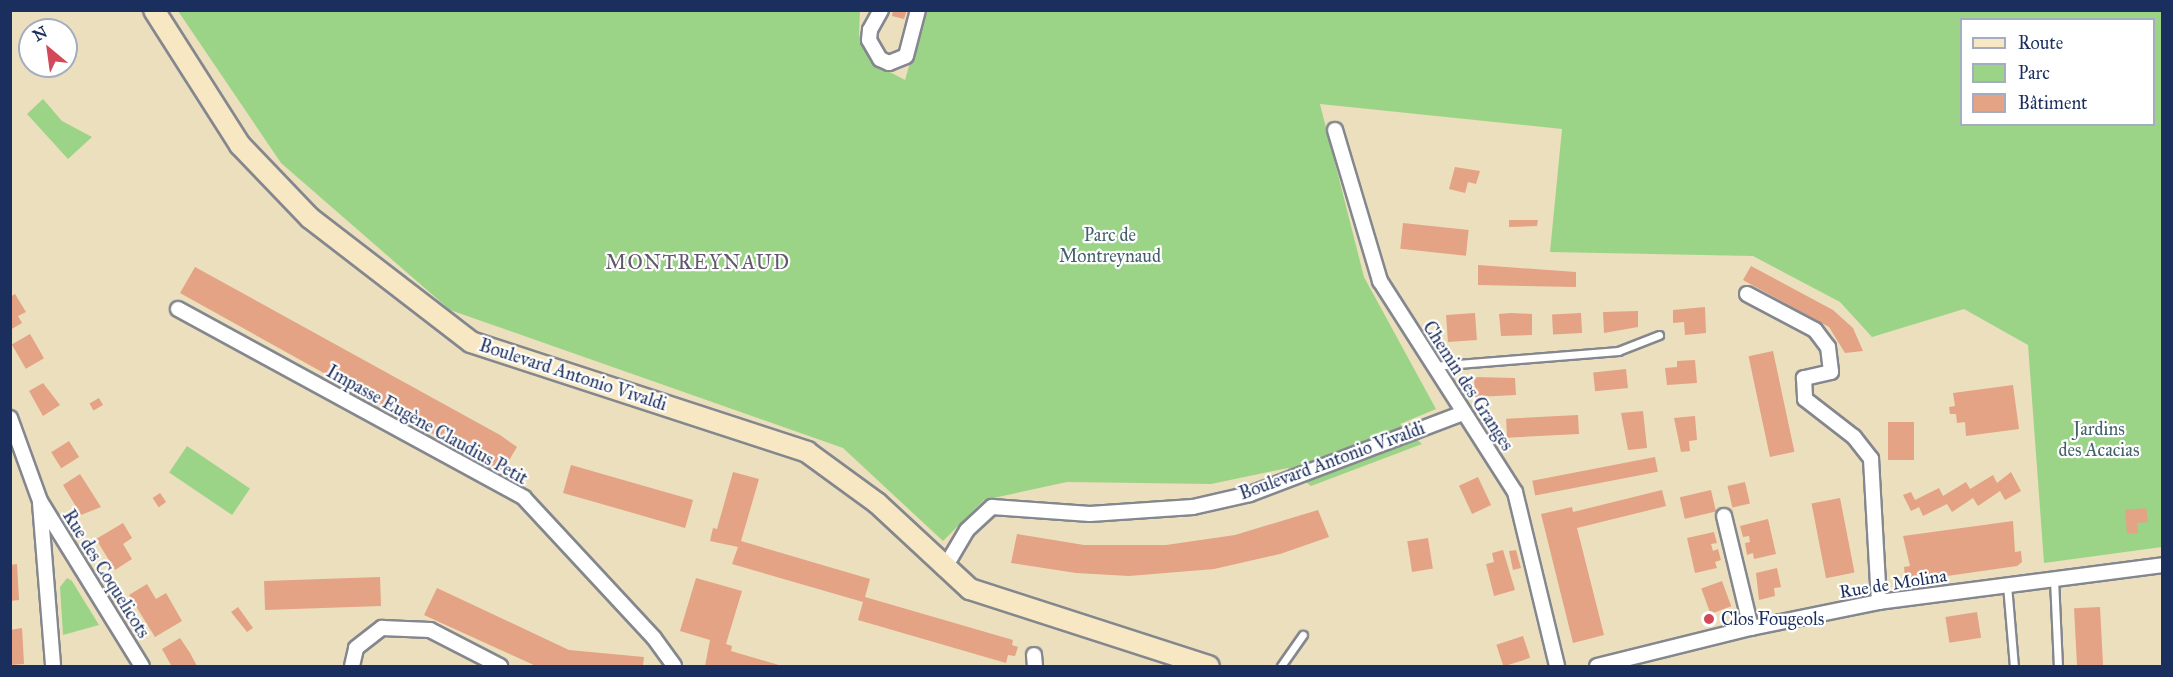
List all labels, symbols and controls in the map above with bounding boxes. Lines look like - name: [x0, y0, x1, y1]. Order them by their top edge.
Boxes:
- north arrow: [18, 18, 78, 78]
- legend: [1960, 18, 2155, 126]
- text: N: [29, 22, 51, 45]
- text: Route: [2018, 32, 2063, 54]
- text: Parc: [2018, 62, 2050, 84]
- text: Bâtiment: [2018, 92, 2087, 114]
- park label: Parc de Montreynaud: [1059, 225, 1161, 268]
- district label: MONTREYNAUD: [606, 250, 790, 274]
- street label: Chemin des Granges: [1418, 317, 1518, 455]
- street label: Boulevard Antonio Vivaldi: [476, 334, 670, 416]
- street label: Impasse Eugène Claudius Petit: [323, 361, 531, 489]
- street label: Boulevard Antonio Vivaldi: [1236, 417, 1428, 505]
- park label: Jardins des Acacias: [2059, 419, 2139, 462]
- street label: Rue des Coquelicots: [58, 506, 154, 642]
- street label: Rue de Molina: [1838, 565, 1948, 603]
- place label: Clos Fougeols: [1721, 608, 1824, 630]
- marker: Clos Fougeols: [1702, 612, 1716, 626]

